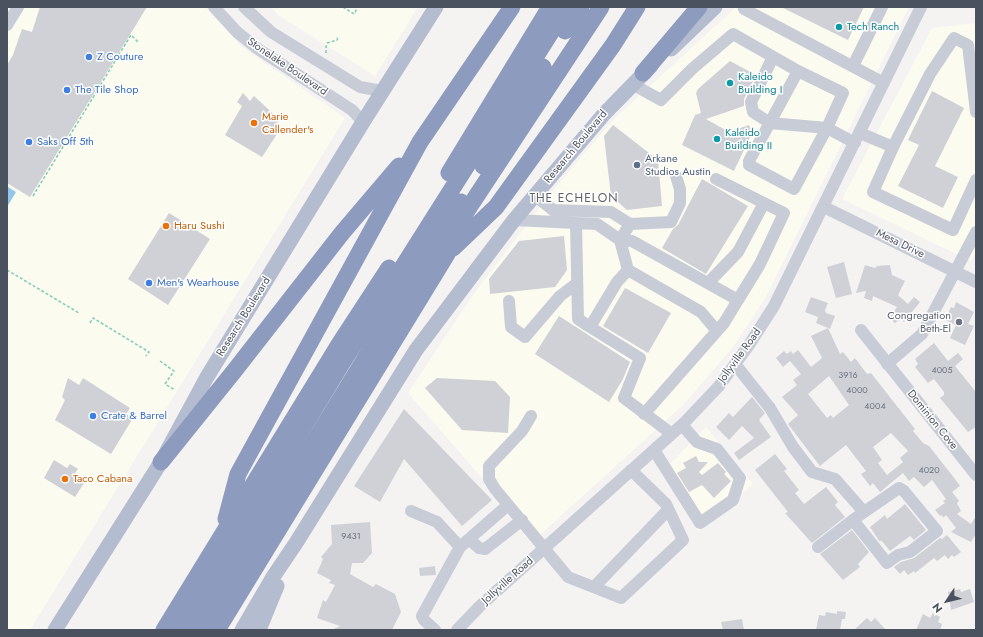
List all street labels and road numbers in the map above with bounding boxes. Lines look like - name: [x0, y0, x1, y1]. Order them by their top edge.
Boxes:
- street label: Stonelake Boulevard: [244, 35, 330, 99]
- street label: Research Boulevard: [542, 108, 610, 186]
- street label: Mesa Drive: [874, 227, 926, 261]
- street label: Research Boulevard: [214, 275, 274, 359]
- street label: Jollyville Road: [716, 326, 764, 386]
- street label: Dominion Cove: [904, 388, 960, 452]
- street label: Jollyville Road: [480, 555, 536, 607]

